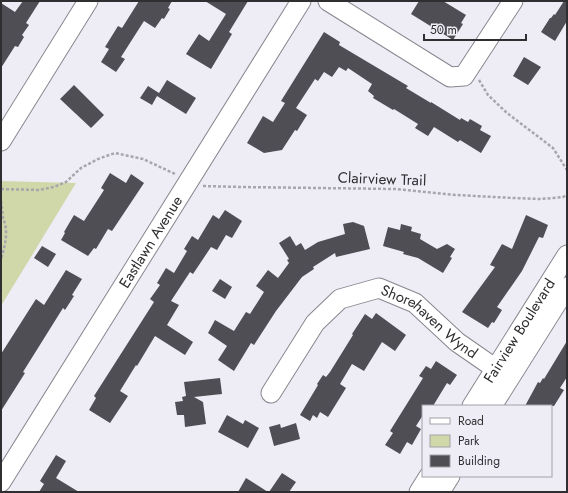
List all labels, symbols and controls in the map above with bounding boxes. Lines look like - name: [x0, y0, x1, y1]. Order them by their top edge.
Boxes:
- scale bar: [424, 16, 526, 42]
- text: 50 m: [430, 21, 457, 39]
- street label: Clairview Trail: [337, 166, 427, 192]
- street label: Eastlawn Avenue: [114, 191, 188, 292]
- street label: Fairview Boulevard: [478, 274, 561, 387]
- street label: Shorehaven Wynd: [377, 279, 482, 364]
- legend: [422, 405, 552, 477]
- text: Road: [458, 412, 484, 430]
- text: Park: [458, 432, 480, 450]
- text: Building: [458, 452, 500, 470]

